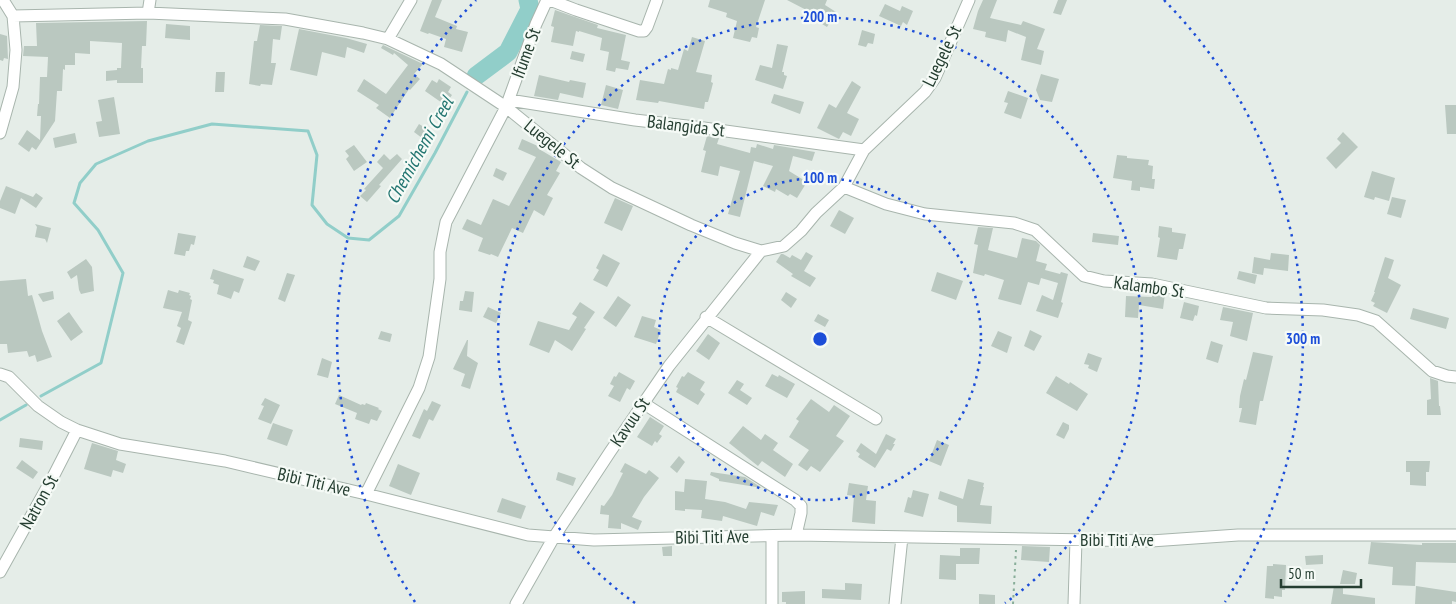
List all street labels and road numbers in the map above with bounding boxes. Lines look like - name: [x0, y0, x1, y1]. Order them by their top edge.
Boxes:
- street label: Luegele St: [917, 21, 966, 90]
- street label: Ifume St: [506, 24, 545, 81]
- street label: Balangida St: [646, 109, 726, 142]
- street label: Luegele St: [520, 114, 585, 173]
- street label: Kalambo St: [1112, 270, 1186, 303]
- street label: Kavuu St: [605, 393, 654, 451]
- street label: Bibi Titi Ave: [275, 462, 353, 501]
- street label: Natron St: [14, 470, 63, 533]
- street label: Bibi Titi Ave: [675, 524, 749, 549]
- street label: Bibi Titi Ave: [1080, 528, 1154, 551]

